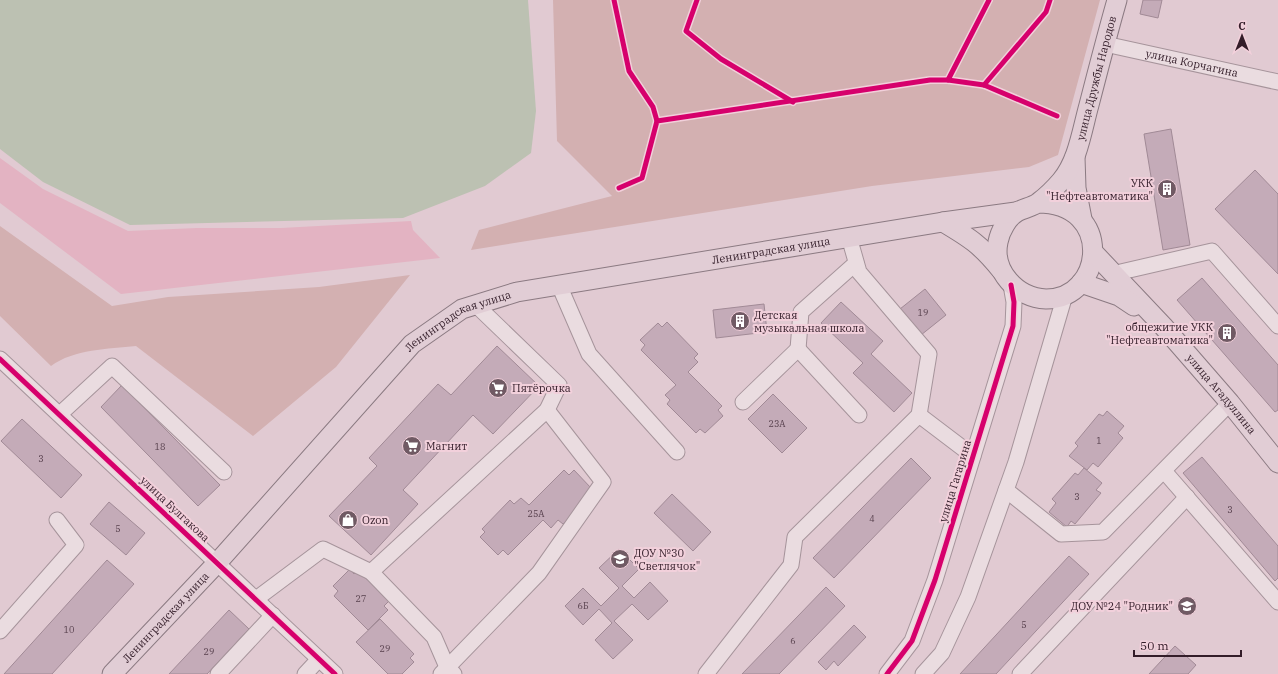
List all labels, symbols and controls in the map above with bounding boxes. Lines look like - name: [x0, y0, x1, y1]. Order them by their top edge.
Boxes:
- street label: улица Дружбы Народов: [1073, 14, 1119, 142]
- north arrow: [1222, 16, 1262, 56]
- text: С: [1238, 19, 1246, 33]
- street label: улица Корчагина: [1144, 46, 1239, 80]
- place label: УКК "Нефтеавтоматика": [1046, 176, 1153, 203]
- building icon: УКК "Нефтеавтоматика": [1156, 178, 1178, 200]
- street label: Ленинградская улица: [711, 234, 831, 267]
- street label: Ленинградская улица: [402, 287, 513, 355]
- house number: 19: [918, 307, 928, 318]
- place label: Детская музыкальная школа: [754, 308, 864, 335]
- building icon: Детская музыкальная школа: [729, 310, 751, 332]
- place label: общежитие УКК "Нефтеавтоматика": [1106, 320, 1213, 347]
- building icon: общежитие УКК "Нефтеавтоматика": [1216, 322, 1238, 344]
- street label: улица Агадуллина: [1184, 351, 1259, 437]
- supermarket icon: Пятёрочка: [487, 377, 509, 399]
- place label: Пятёрочка: [512, 381, 571, 395]
- house number: 23А: [769, 418, 786, 429]
- supermarket icon: Магнит: [401, 435, 423, 457]
- house number: 1: [1096, 435, 1102, 446]
- street label: улица Гагарина: [936, 438, 974, 524]
- place label: Магнит: [426, 439, 467, 453]
- house number: 18: [155, 441, 165, 452]
- house number: 3: [38, 453, 44, 464]
- street label: улица Булгакова: [137, 473, 213, 545]
- house number: 3: [1074, 491, 1080, 502]
- house number: 3: [1227, 504, 1233, 515]
- house number: 25А: [528, 508, 545, 519]
- shop icon: Ozon: [337, 509, 359, 531]
- place label: Ozon: [362, 513, 389, 527]
- house number: 4: [869, 513, 875, 524]
- house number: 5: [115, 523, 121, 534]
- place label: ДОУ №30 "Светлячок": [634, 546, 700, 573]
- school or university icon: ДОУ №30 "Светлячок": [609, 548, 631, 570]
- street label: Ленинградская улица: [119, 569, 212, 666]
- house number: 27: [356, 593, 366, 604]
- school or university icon: ДОУ №24 "Родник": [1176, 595, 1198, 617]
- place label: ДОУ №24 "Родник": [1071, 599, 1173, 613]
- house number: 6Б: [578, 600, 589, 611]
- house number: 5: [1021, 619, 1027, 630]
- house number: 10: [64, 624, 74, 635]
- scale bar: [1134, 632, 1241, 658]
- house number: 6: [790, 635, 796, 646]
- text: 50 m: [1140, 638, 1169, 653]
- house number: 29: [380, 643, 390, 654]
- house number: 29: [204, 646, 214, 657]

